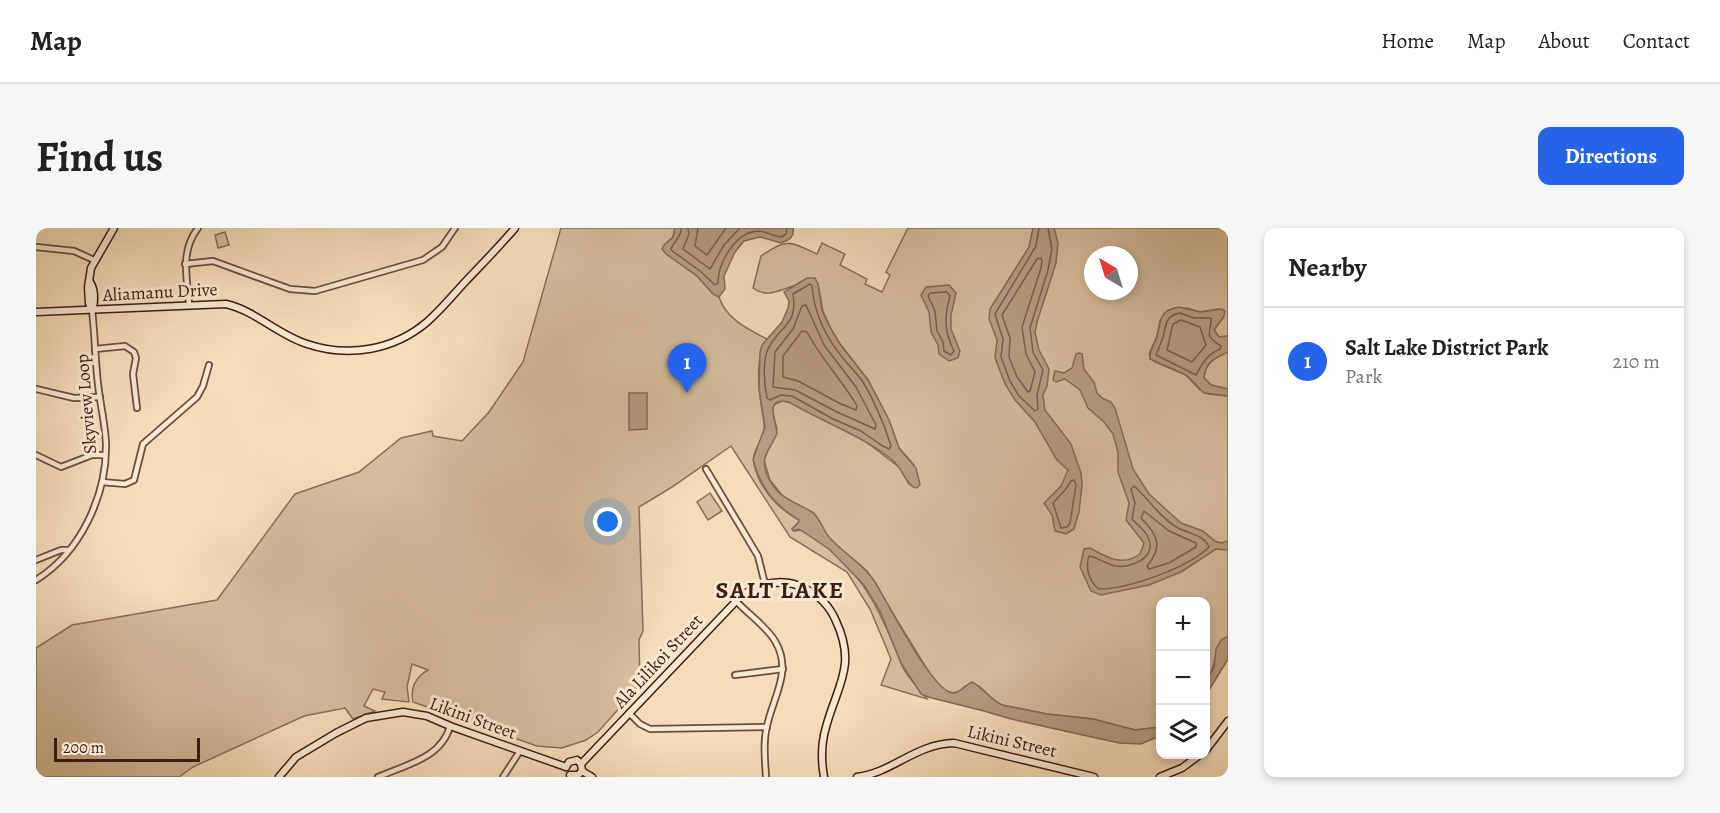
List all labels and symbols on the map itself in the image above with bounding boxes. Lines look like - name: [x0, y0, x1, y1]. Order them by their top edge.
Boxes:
- north arrow: [1084, 246, 1138, 300]
- street label: Aliamanu Drive: [101, 277, 218, 307]
- pin: 1: [668, 344, 706, 393]
- street label: Skyview Loop: [70, 353, 102, 455]
- your location: [593, 507, 622, 536]
- district label: SALT LAKE: [716, 574, 845, 606]
- street label: Ala Lilikoi Street: [607, 609, 708, 714]
- street label: Likini Street: [426, 691, 520, 745]
- street label: Likini Street: [965, 719, 1059, 763]
- scale bar: [54, 735, 200, 762]

